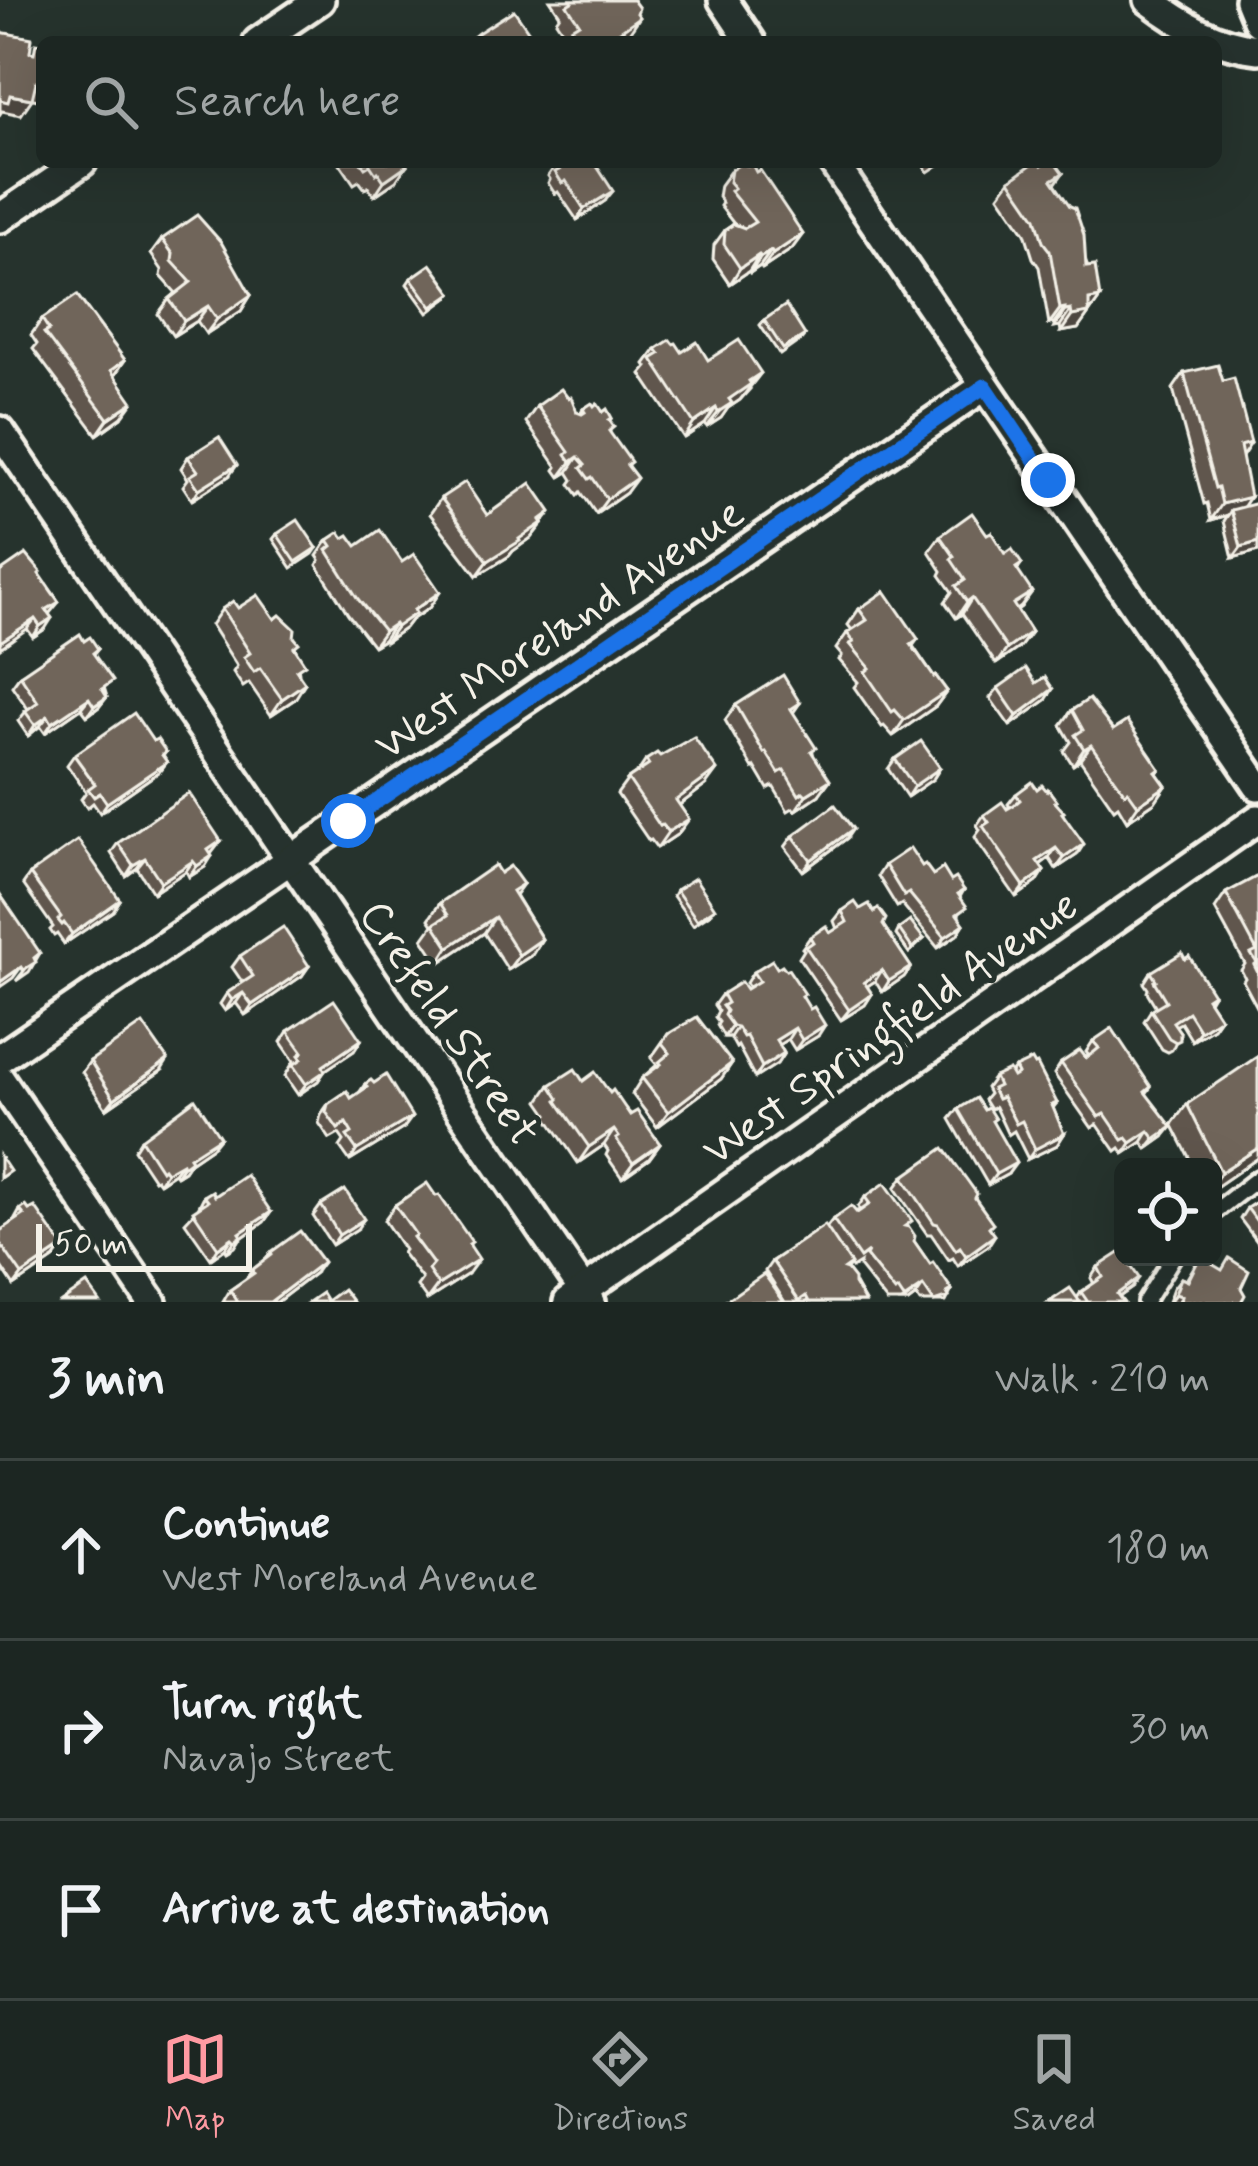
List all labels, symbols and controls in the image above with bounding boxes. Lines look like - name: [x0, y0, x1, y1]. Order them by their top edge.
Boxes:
- search box: [36, 36, 1222, 168]
- icon: search: [78, 69, 144, 135]
- text: Search here: [174, 73, 401, 132]
- route end: [1021, 453, 1075, 507]
- street label: West Moreland Avenue: [364, 484, 756, 776]
- route start: [321, 794, 375, 848]
- street label: West Springfield Avenue: [691, 877, 1093, 1185]
- street label: Crefeld Street: [344, 889, 552, 1158]
- map controls: [1114, 1158, 1222, 1266]
- button: locate: [1114, 1158, 1222, 1266]
- scale bar: [36, 1218, 252, 1271]
- text: 50 m: [54, 1223, 128, 1267]
- text: 3 min: [48, 1347, 166, 1413]
- text: Walk · 210 m: [995, 1355, 1210, 1406]
- text: Continue: [162, 1495, 330, 1554]
- icon: ahead: [48, 1517, 114, 1583]
- text: 180 m: [1106, 1524, 1210, 1575]
- text: West Moreland Avenue: [162, 1554, 538, 1605]
- text: Turn right: [162, 1675, 362, 1734]
- icon: right: [48, 1697, 114, 1763]
- text: 30 m: [1128, 1704, 1210, 1755]
- text: Navajo Street: [162, 1734, 394, 1785]
- icon: arrive: [48, 1877, 114, 1943]
- text: Arrive at destination: [162, 1880, 550, 1939]
- tab: Map: [162, 2026, 228, 2142]
- tab: Directions: [552, 2026, 688, 2142]
- tab: Saved: [1012, 2026, 1096, 2142]

